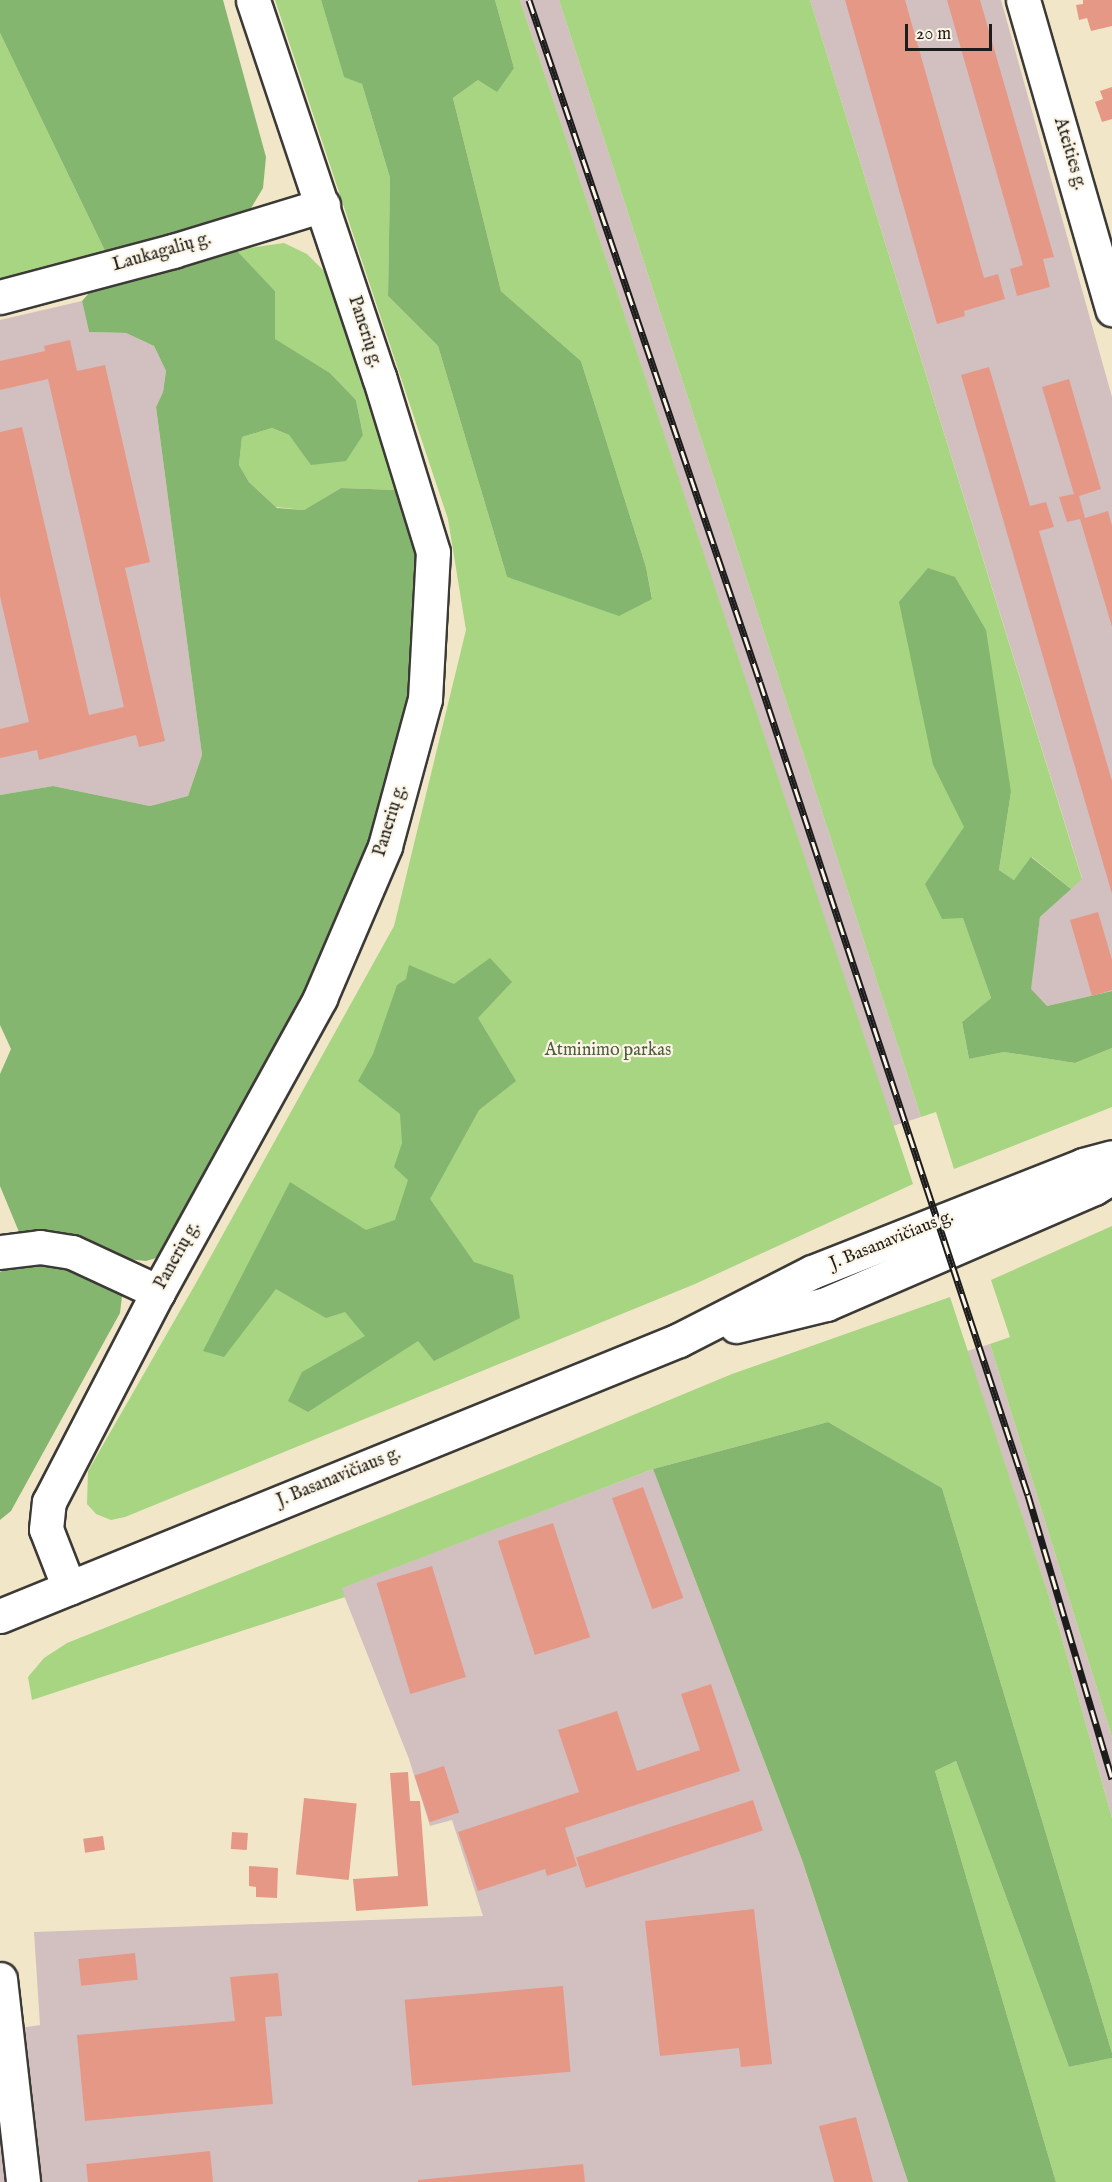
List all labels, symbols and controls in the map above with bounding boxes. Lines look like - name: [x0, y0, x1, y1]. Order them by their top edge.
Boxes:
- scale bar: [908, 12, 995, 50]
- text: 20 m: [916, 23, 951, 46]
- street label: Ateities g.: [1048, 115, 1090, 193]
- street label: Laukagalių g.: [110, 229, 214, 277]
- street label: Panerių g.: [342, 293, 386, 371]
- street label: Panerių g.: [370, 782, 412, 860]
- park label: Atminimo parkas: [545, 1040, 671, 1062]
- street label: J. Basanavičiaus g.: [827, 1206, 957, 1276]
- street label: Panerių g.: [151, 1218, 205, 1294]
- street label: J. Basanavičiaus g.: [274, 1443, 404, 1513]

